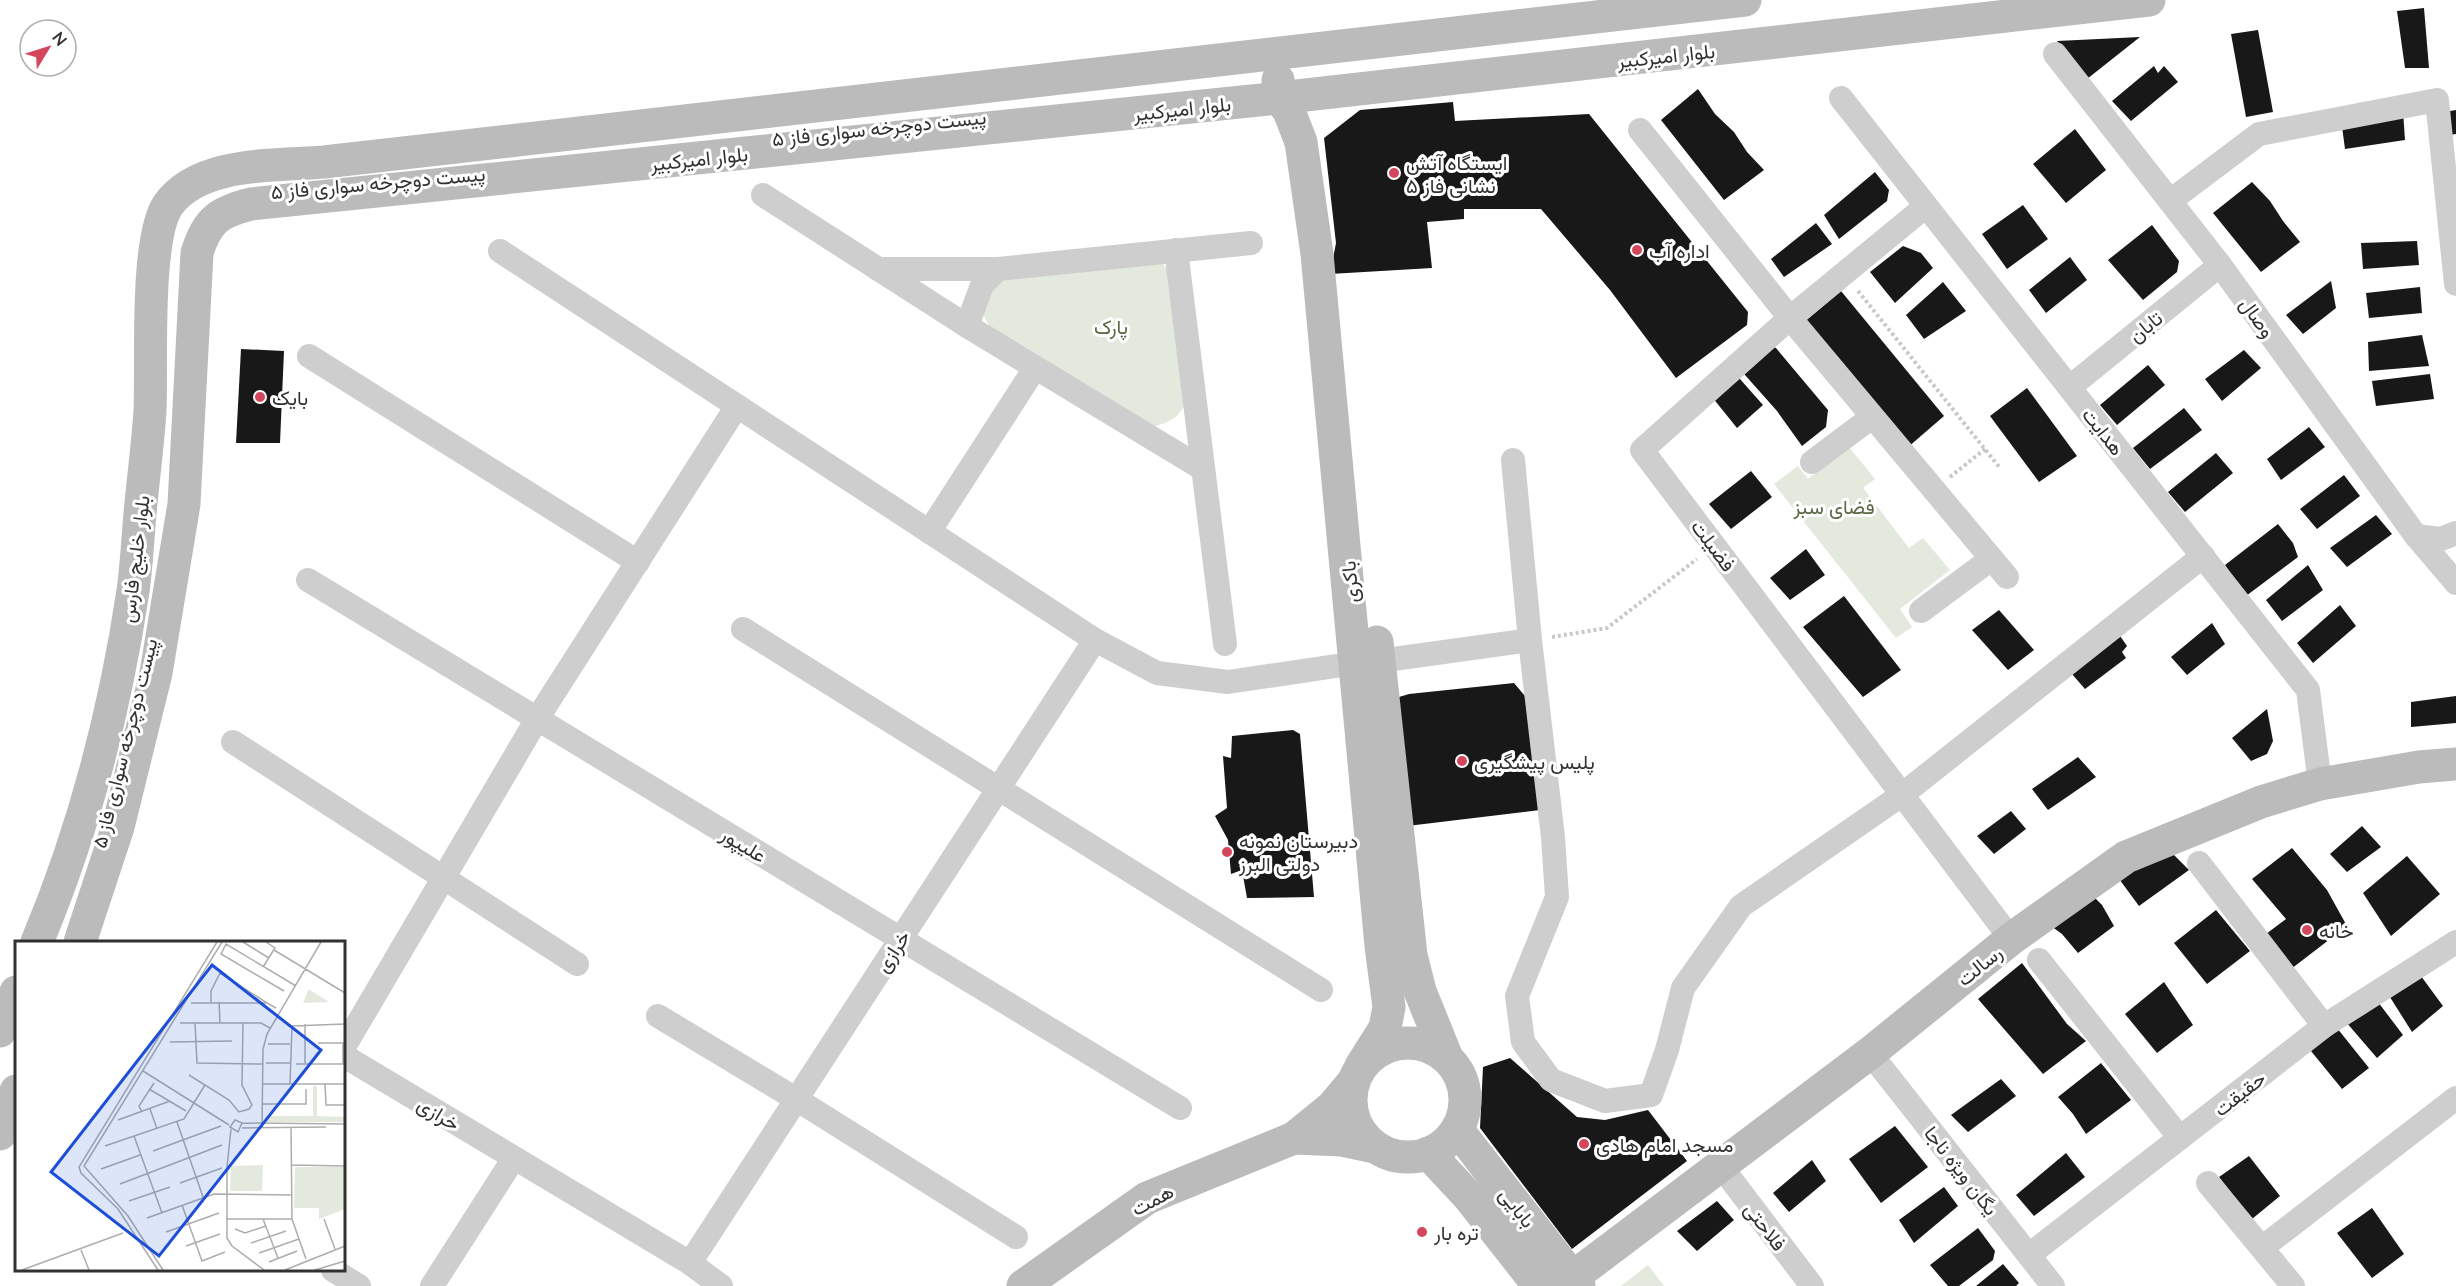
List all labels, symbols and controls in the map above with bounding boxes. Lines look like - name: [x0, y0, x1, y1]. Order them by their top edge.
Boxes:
- north arrow: [18, 18, 78, 78]
- text: N: [49, 28, 71, 49]
- street label: بلوار امیرکبیر: [1615, 38, 1716, 74]
- street label: بلوار امیرکبیر: [1131, 91, 1232, 127]
- street label: پیست دوچرخه سواری فاز ۵: [771, 104, 988, 153]
- street label: بلوار امیرکبیر: [648, 141, 749, 177]
- place label: ایستگاه آتش نشانی فاز ۵: [1406, 150, 1507, 199]
- street label: پیست دوچرخه سواری فاز ۵: [270, 161, 486, 206]
- marker: ایستگاه آتش نشانی فاز ۵: [1387, 166, 1401, 180]
- place label: اداره آب: [1649, 238, 1710, 264]
- marker: اداره آب: [1630, 243, 1644, 257]
- street label: وصال: [2234, 292, 2281, 343]
- street label: تابان: [2123, 305, 2167, 348]
- park label: پارک: [1094, 314, 1128, 341]
- place label: بایک: [272, 385, 308, 410]
- marker: بایک: [253, 390, 267, 404]
- street label: هدایت: [2077, 402, 2130, 460]
- street label: بلوار خلیج فارس: [114, 494, 157, 624]
- park label: فضای سبز: [1792, 494, 1875, 520]
- street label: فضیلت: [1686, 514, 1741, 576]
- street label: باکری: [1335, 560, 1365, 604]
- street label: پیست دوچرخه سواری فاز ۵: [86, 636, 165, 851]
- place label: پلیس پیشگیری: [1474, 749, 1595, 776]
- marker: پلیس پیشگیری: [1455, 754, 1469, 768]
- street label: علیپور: [714, 821, 771, 869]
- place label: دبیرستان نمونه دولتی البرز: [1238, 828, 1358, 877]
- marker: دبیرستان نمونه دولتی البرز: [1220, 845, 1234, 859]
- place label: خانه: [2319, 918, 2354, 942]
- marker: خانه: [2300, 923, 2314, 937]
- street label: خرازی: [870, 925, 916, 978]
- street label: رسالت: [1952, 940, 2007, 992]
- inset map: [15, 941, 345, 1271]
- street label: حقیقت: [2208, 1065, 2270, 1121]
- street label: خرازی: [412, 1091, 465, 1137]
- street label: یگان ویژه ناجا: [1918, 1121, 2004, 1221]
- place label: مسجد امام هادی: [1596, 1132, 1733, 1158]
- marker: مسجد امام هادی: [1577, 1137, 1591, 1151]
- street label: همت: [1127, 1178, 1177, 1220]
- street label: بابایی: [1494, 1182, 1541, 1232]
- street label: فلاحتی: [1739, 1197, 1792, 1256]
- place label: تره بار: [1433, 1220, 1479, 1246]
- marker: تره بار: [1415, 1225, 1429, 1239]

